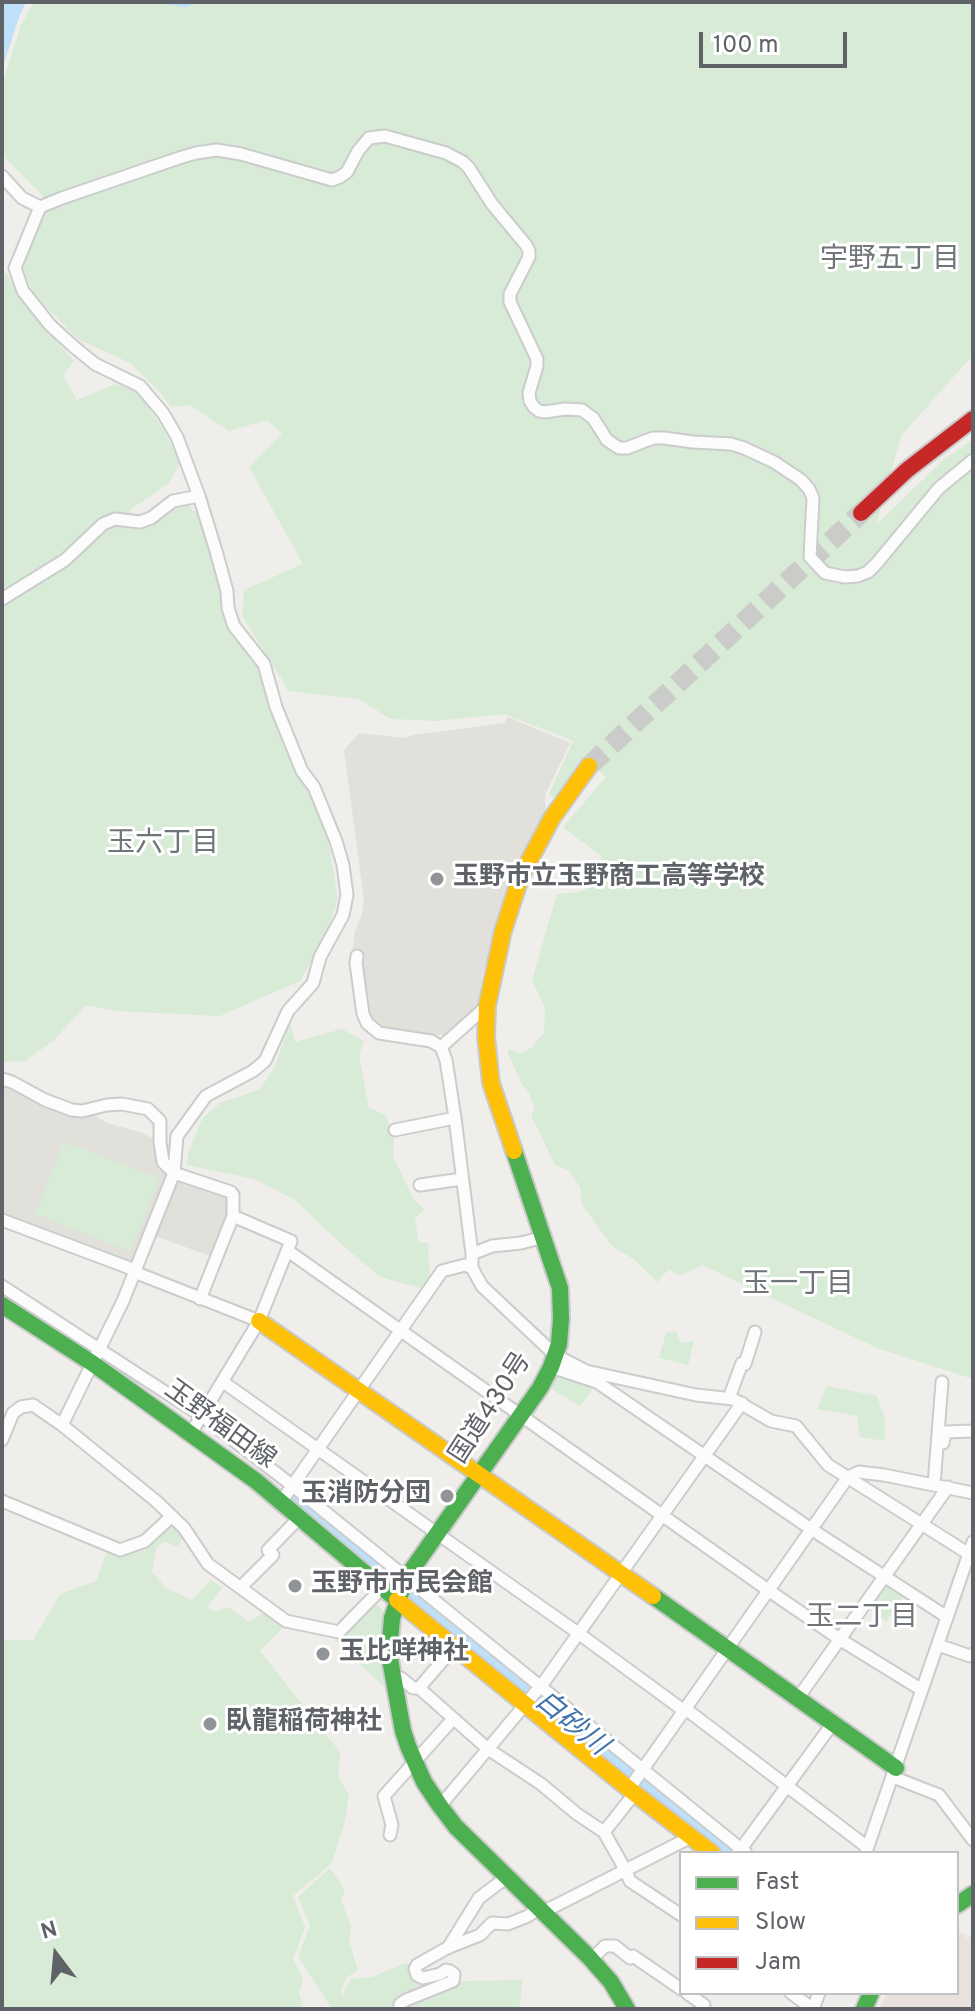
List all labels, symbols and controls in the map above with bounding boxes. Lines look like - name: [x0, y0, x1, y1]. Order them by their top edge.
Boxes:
- scale bar: [703, 16, 851, 66]
- text: 100 m: [713, 31, 779, 61]
- district label: 宇野五丁目: [820, 244, 960, 278]
- district label: 玉六丁目: [107, 828, 219, 862]
- place label: 玉野市立玉野商工高等学校: [453, 863, 765, 895]
- marker: 玉野市立玉野商工高等学校: [428, 870, 446, 888]
- district label: 玉一丁目: [742, 1269, 854, 1303]
- street label: 国道430号: [445, 1348, 539, 1470]
- street label: 玉野福田線: [157, 1375, 281, 1477]
- place label: 玉消防分団: [301, 1480, 431, 1512]
- marker: 玉消防分団: [438, 1487, 456, 1505]
- place label: 玉野市市民会館: [311, 1570, 493, 1602]
- marker: 玉野市市民会館: [286, 1577, 304, 1595]
- district label: 玉二丁目: [806, 1602, 918, 1636]
- place label: 玉比咩神社: [339, 1638, 469, 1670]
- marker: 玉比咩神社: [314, 1645, 332, 1663]
- water label: 白砂川: [527, 1686, 613, 1764]
- place label: 臥龍稲荷神社: [226, 1708, 382, 1740]
- marker: 臥龍稲荷神社: [201, 1715, 219, 1733]
- legend: [679, 1851, 959, 1995]
- text: Fast: [755, 1868, 799, 1898]
- text: Slow: [755, 1908, 806, 1938]
- north arrow: [16, 1915, 96, 1995]
- text: N: [38, 1916, 61, 1947]
- text: Jam: [755, 1948, 801, 1978]

